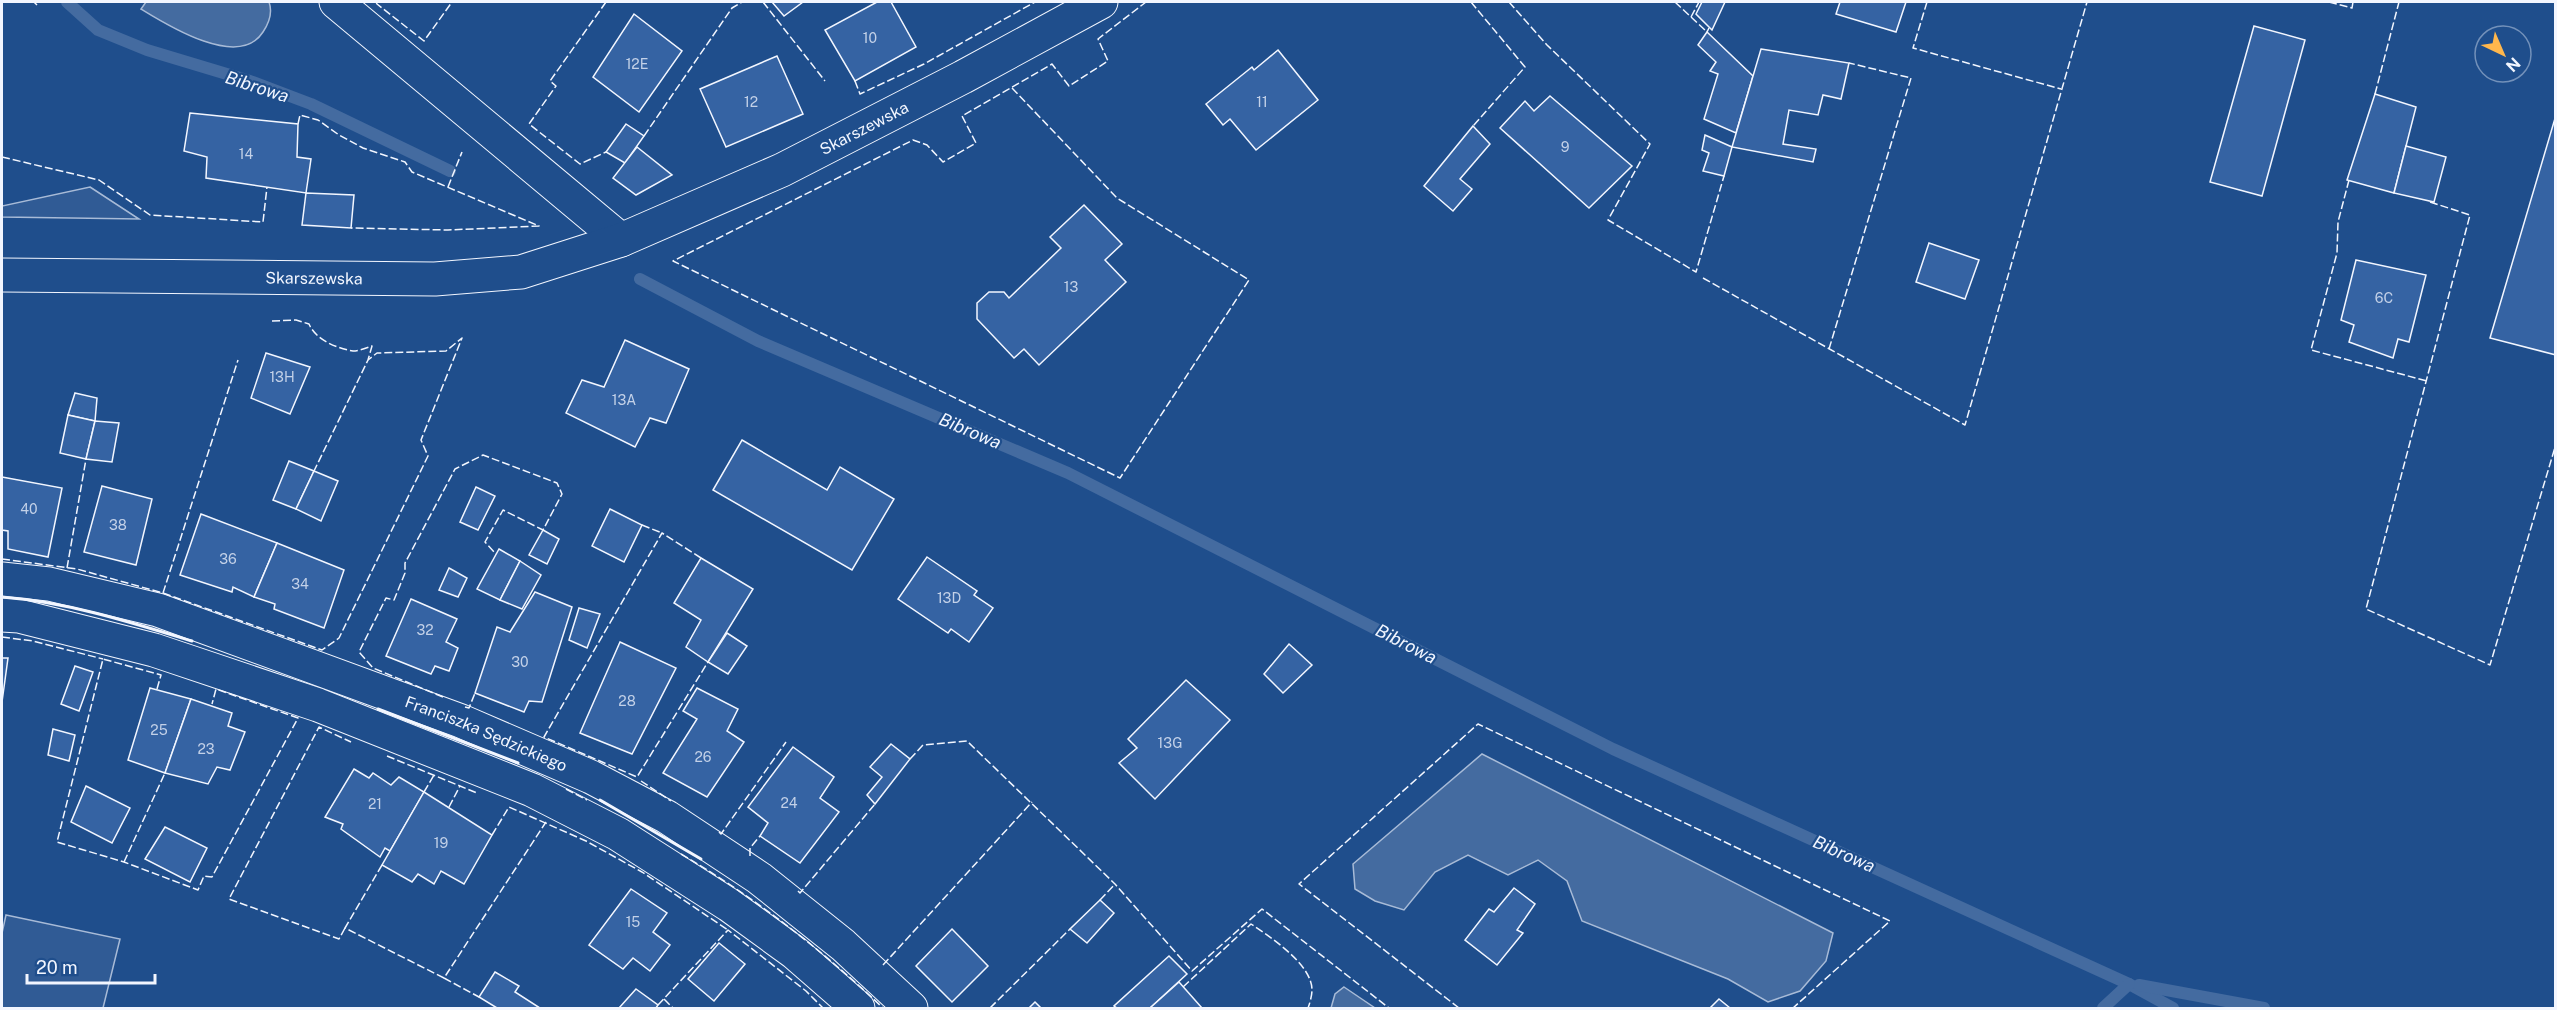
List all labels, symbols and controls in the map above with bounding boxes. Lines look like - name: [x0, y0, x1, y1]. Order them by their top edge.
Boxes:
- north arrow: [2473, 24, 2533, 84]
- house number: 10: [863, 30, 877, 46]
- text: N: [2502, 53, 2524, 76]
- house number: 12E: [626, 56, 648, 72]
- water label: Bibrowa: [223, 66, 292, 107]
- house number: 12: [744, 94, 758, 110]
- house number: 11: [1256, 94, 1268, 110]
- street label: Skarszewska: [817, 98, 912, 159]
- house number: 9: [1561, 139, 1570, 155]
- house number: 14: [239, 146, 253, 162]
- street label: Skarszewska: [265, 268, 363, 288]
- house number: 13: [1064, 279, 1078, 295]
- house number: 6C: [2375, 290, 2393, 306]
- house number: 13H: [269, 369, 295, 385]
- house number: 13A: [612, 392, 636, 408]
- water label: Bibrowa: [936, 408, 1004, 453]
- house number: 40: [20, 501, 38, 517]
- house number: 38: [109, 517, 127, 533]
- house number: 36: [219, 551, 237, 567]
- house number: 34: [291, 576, 309, 592]
- house number: 13D: [937, 590, 961, 606]
- water label: Bibrowa: [1372, 619, 1440, 668]
- house number: 32: [416, 622, 434, 638]
- house number: 30: [511, 654, 529, 670]
- street label: Franciszka Sędzickiego: [402, 692, 570, 776]
- house number: 28: [618, 693, 636, 709]
- house number: 25: [150, 722, 168, 738]
- house number: 13G: [1158, 735, 1182, 751]
- house number: 23: [197, 741, 215, 757]
- house number: 26: [694, 749, 712, 765]
- house number: 24: [780, 795, 798, 811]
- house number: 21: [368, 796, 382, 812]
- water label: Bibrowa: [1810, 831, 1878, 876]
- house number: 19: [434, 835, 448, 851]
- house number: 15: [626, 914, 640, 930]
- scale bar: [27, 947, 154, 985]
- text: 20 m: [36, 957, 78, 978]

